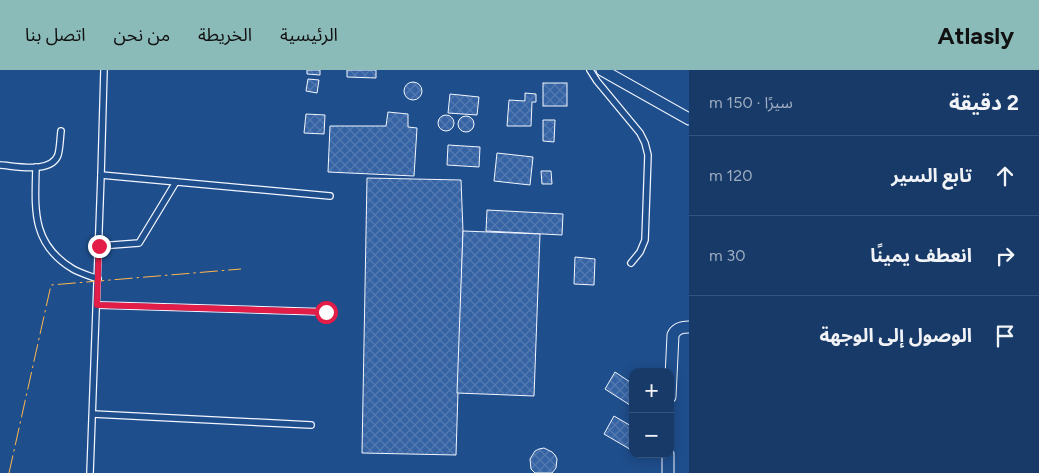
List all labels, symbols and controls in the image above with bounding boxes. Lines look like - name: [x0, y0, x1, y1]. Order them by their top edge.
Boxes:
- text: Atlasly: [938, 21, 1014, 50]
- text: اتصل بنا: [25, 24, 86, 46]
- text: من نحن: [114, 24, 170, 46]
- text: الخريطة: [198, 24, 252, 46]
- text: الرئيسية: [280, 24, 338, 46]
- text: 2 دقيقة: [949, 90, 1019, 115]
- text: سيرًا · 150 m: [709, 93, 793, 112]
- icon: ahead: [991, 162, 1019, 190]
- text: تابع السير: [891, 164, 972, 187]
- text: 120 m: [709, 166, 752, 185]
- route end: [88, 235, 111, 258]
- icon: right: [991, 242, 1019, 270]
- text: انعطف يمينًا: [870, 244, 972, 267]
- text: 30 m: [709, 246, 746, 265]
- route start: [315, 301, 338, 324]
- icon: arrive: [991, 322, 1019, 350]
- text: الوصول إلى الوجهة: [819, 324, 972, 347]
- map controls: [629, 368, 674, 458]
- button: +: [629, 368, 674, 413]
- button: −: [629, 413, 674, 458]

